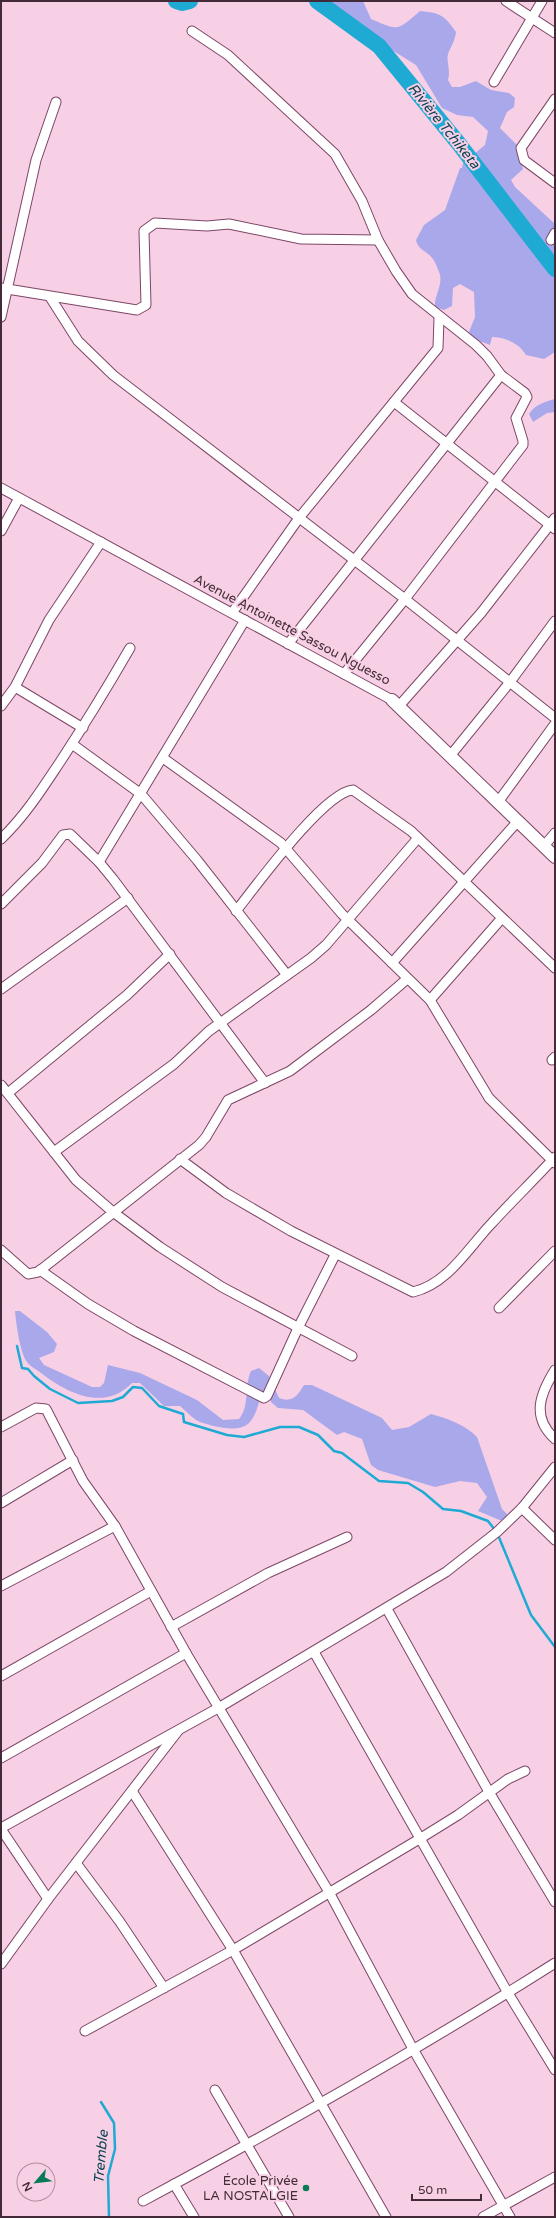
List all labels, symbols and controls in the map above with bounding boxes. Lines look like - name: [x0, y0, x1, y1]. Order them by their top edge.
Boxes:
- water label: Rivière Tchiketa: [404, 80, 484, 173]
- street label: Avenue Antoinette Sassou Nguesso: [191, 571, 393, 689]
- water label: Tremble: [90, 2128, 112, 2185]
- north arrow: [16, 2162, 56, 2202]
- place label: École Privée LA NOSTALGIE: [203, 2173, 298, 2204]
- scale bar: [412, 2176, 481, 2202]
- text: N: [20, 2180, 35, 2193]
- marker: École Privée LA NOSTALGIE: [301, 2183, 311, 2193]
- text: 50 m: [418, 2183, 447, 2197]

